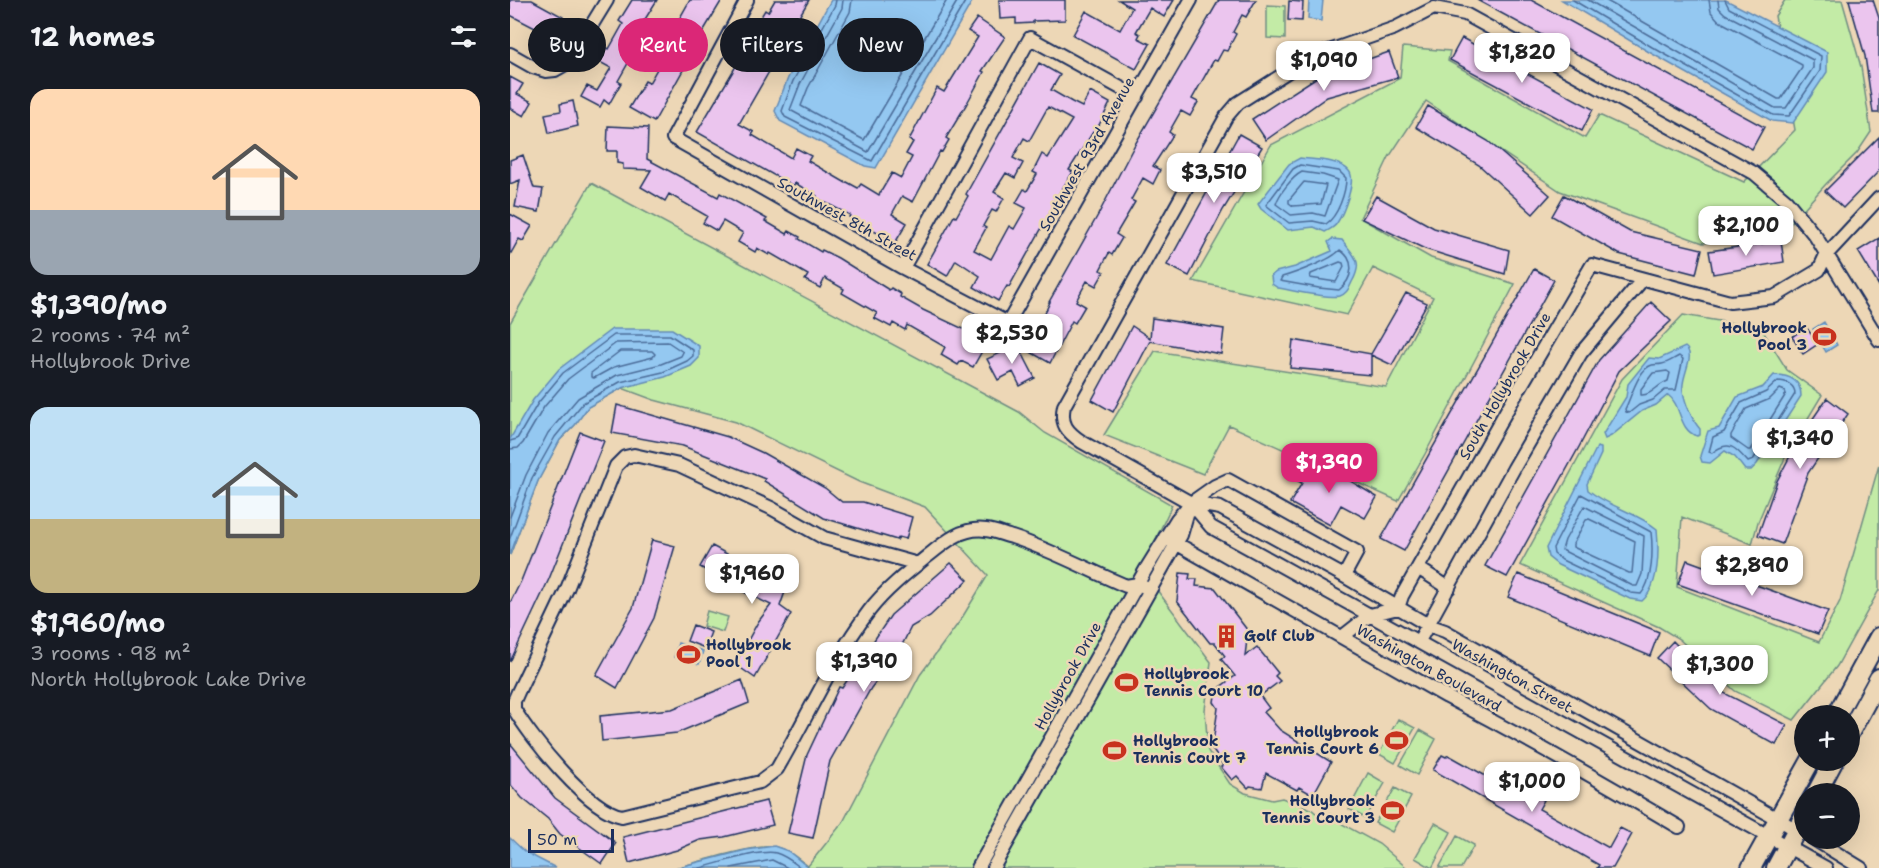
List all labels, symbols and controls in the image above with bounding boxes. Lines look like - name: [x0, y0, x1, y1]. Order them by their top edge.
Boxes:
- chip: Buy: [528, 18, 606, 72]
- chip: Rent: [618, 18, 708, 72]
- chip: Filters: [720, 18, 825, 72]
- chip: New: [837, 18, 924, 72]
- text: 12 homes: [30, 19, 155, 54]
- icon: filters: [447, 20, 480, 53]
- pin: $1,820: [1473, 33, 1571, 84]
- text: $1,820: [1488, 39, 1556, 65]
- pin: $1,090: [1275, 41, 1373, 92]
- text: $1,090: [1290, 47, 1358, 73]
- street label: Southwest 93rd Avenue: [1035, 73, 1139, 235]
- icon: home: [201, 128, 309, 236]
- pin: $3,510: [1165, 153, 1263, 204]
- text: $3,510: [1181, 159, 1247, 185]
- street label: Southwest 8th Street: [774, 172, 920, 266]
- pin: $2,100: [1697, 206, 1795, 257]
- text: $2,100: [1712, 212, 1780, 238]
- text: $1,390/mo: [30, 287, 167, 322]
- street label: South Hollybrook Drive: [1455, 309, 1555, 463]
- pin: $2,530: [963, 314, 1061, 365]
- place label: Hollybrook Pool 3: [1721, 318, 1807, 355]
- text: $2,530: [976, 320, 1048, 346]
- text: 2 rooms · 74 m²: [30, 322, 190, 348]
- sports icon: Hollybrook Pool 3: [1812, 324, 1838, 350]
- text: Hollybrook Drive: [30, 348, 191, 374]
- pin: $1,340: [1751, 419, 1849, 470]
- text: $1,340: [1766, 425, 1834, 451]
- pin: $1,390: [1280, 443, 1378, 494]
- icon: home: [201, 446, 309, 554]
- text: $1,390: [1295, 449, 1363, 475]
- pin: $2,890: [1703, 546, 1801, 597]
- text: $2,890: [1715, 552, 1789, 578]
- pin: $1,960: [703, 554, 801, 605]
- text: $1,960: [719, 560, 785, 586]
- text: $1,960/mo: [30, 605, 165, 640]
- street label: Hollybrook Drive: [1030, 618, 1106, 734]
- street label: Washington Boulevard: [1353, 620, 1506, 717]
- building icon: Golf Club: [1213, 623, 1239, 649]
- place label: Golf Club: [1244, 626, 1315, 646]
- street label: Washington Street: [1448, 634, 1576, 718]
- place label: Hollybrook Pool 1: [706, 635, 792, 672]
- text: 3 rooms · 98 m²: [30, 640, 191, 666]
- sports icon: Hollybrook Pool 1: [675, 641, 701, 667]
- pin: $1,390: [815, 642, 913, 693]
- pin: $1,300: [1671, 645, 1769, 696]
- text: $1,390: [830, 648, 898, 674]
- text: $1,300: [1686, 651, 1754, 677]
- place label: Hollybrook Tennis Court 10: [1144, 664, 1263, 701]
- text: North Hollybrook Lake Drive: [30, 666, 307, 692]
- sports icon: Hollybrook Tennis Court 10: [1113, 670, 1139, 696]
- map controls: [1794, 705, 1860, 849]
- button: +: [1794, 705, 1860, 771]
- place label: Hollybrook Tennis Court 6: [1266, 722, 1379, 759]
- sports icon: Hollybrook Tennis Court 6: [1384, 728, 1410, 754]
- place label: Hollybrook Tennis Court 7: [1133, 731, 1246, 768]
- sports icon: Hollybrook Tennis Court 7: [1102, 737, 1128, 763]
- pin: $1,000: [1483, 762, 1581, 813]
- text: $1,000: [1498, 768, 1566, 794]
- button: −: [1794, 783, 1860, 849]
- place label: Hollybrook Tennis Court 3: [1262, 791, 1375, 828]
- sports icon: Hollybrook Tennis Court 3: [1380, 797, 1406, 823]
- scale bar: [528, 826, 614, 854]
- text: 50 m: [537, 829, 577, 850]

